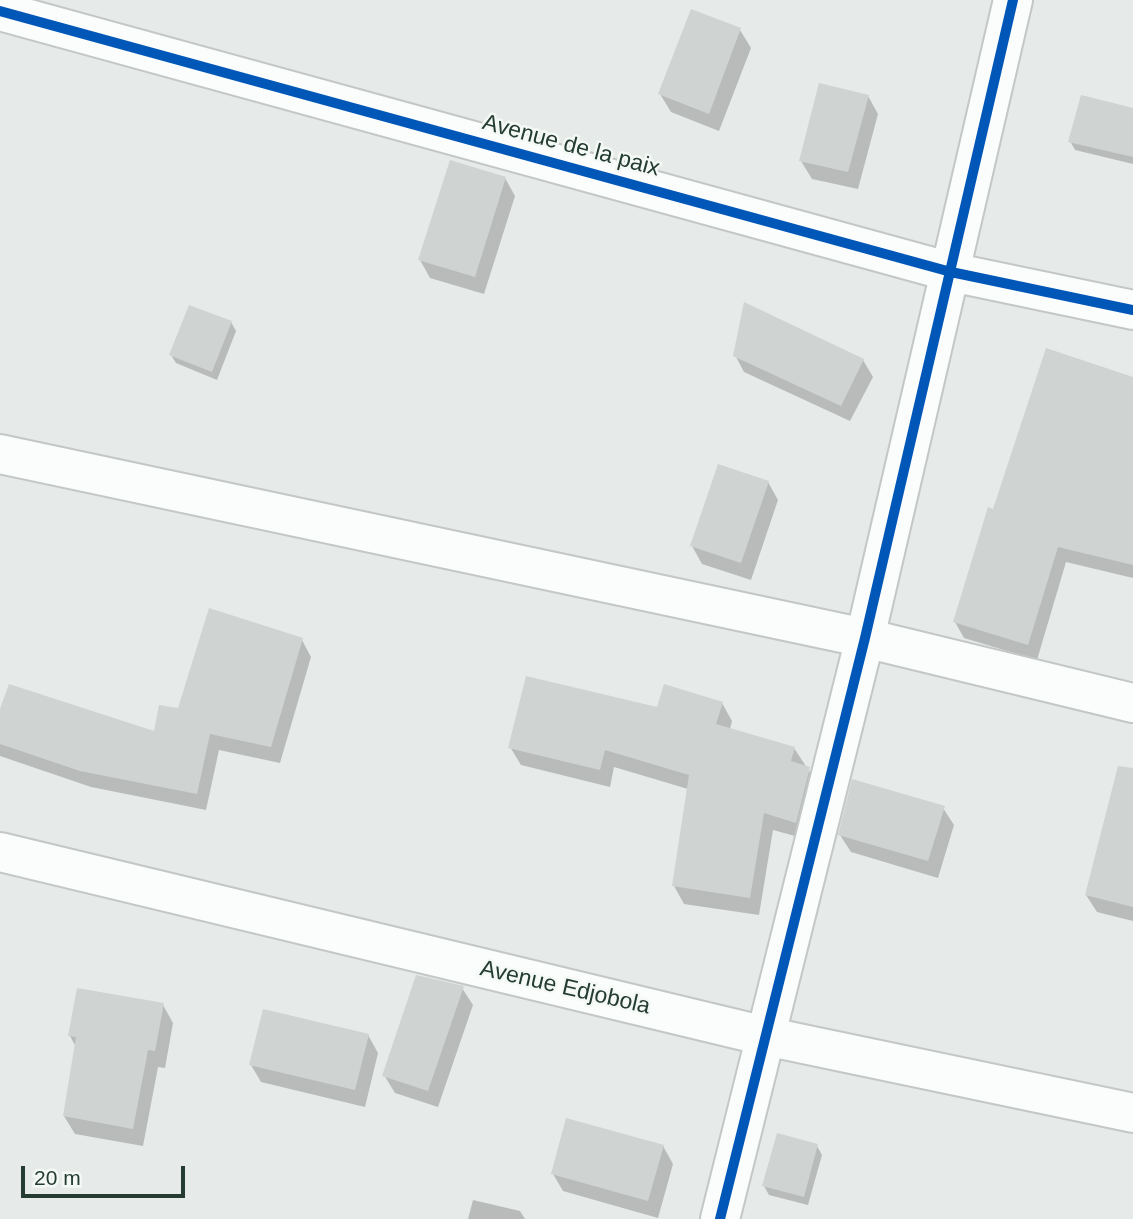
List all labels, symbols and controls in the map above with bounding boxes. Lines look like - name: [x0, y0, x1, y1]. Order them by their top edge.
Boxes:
- street label: Avenue de la paix: [479, 109, 663, 183]
- street label: Avenue Edjobola: [477, 955, 653, 1021]
- scale bar: [24, 1152, 189, 1196]
- text: 20 m: [34, 1166, 81, 1189]

